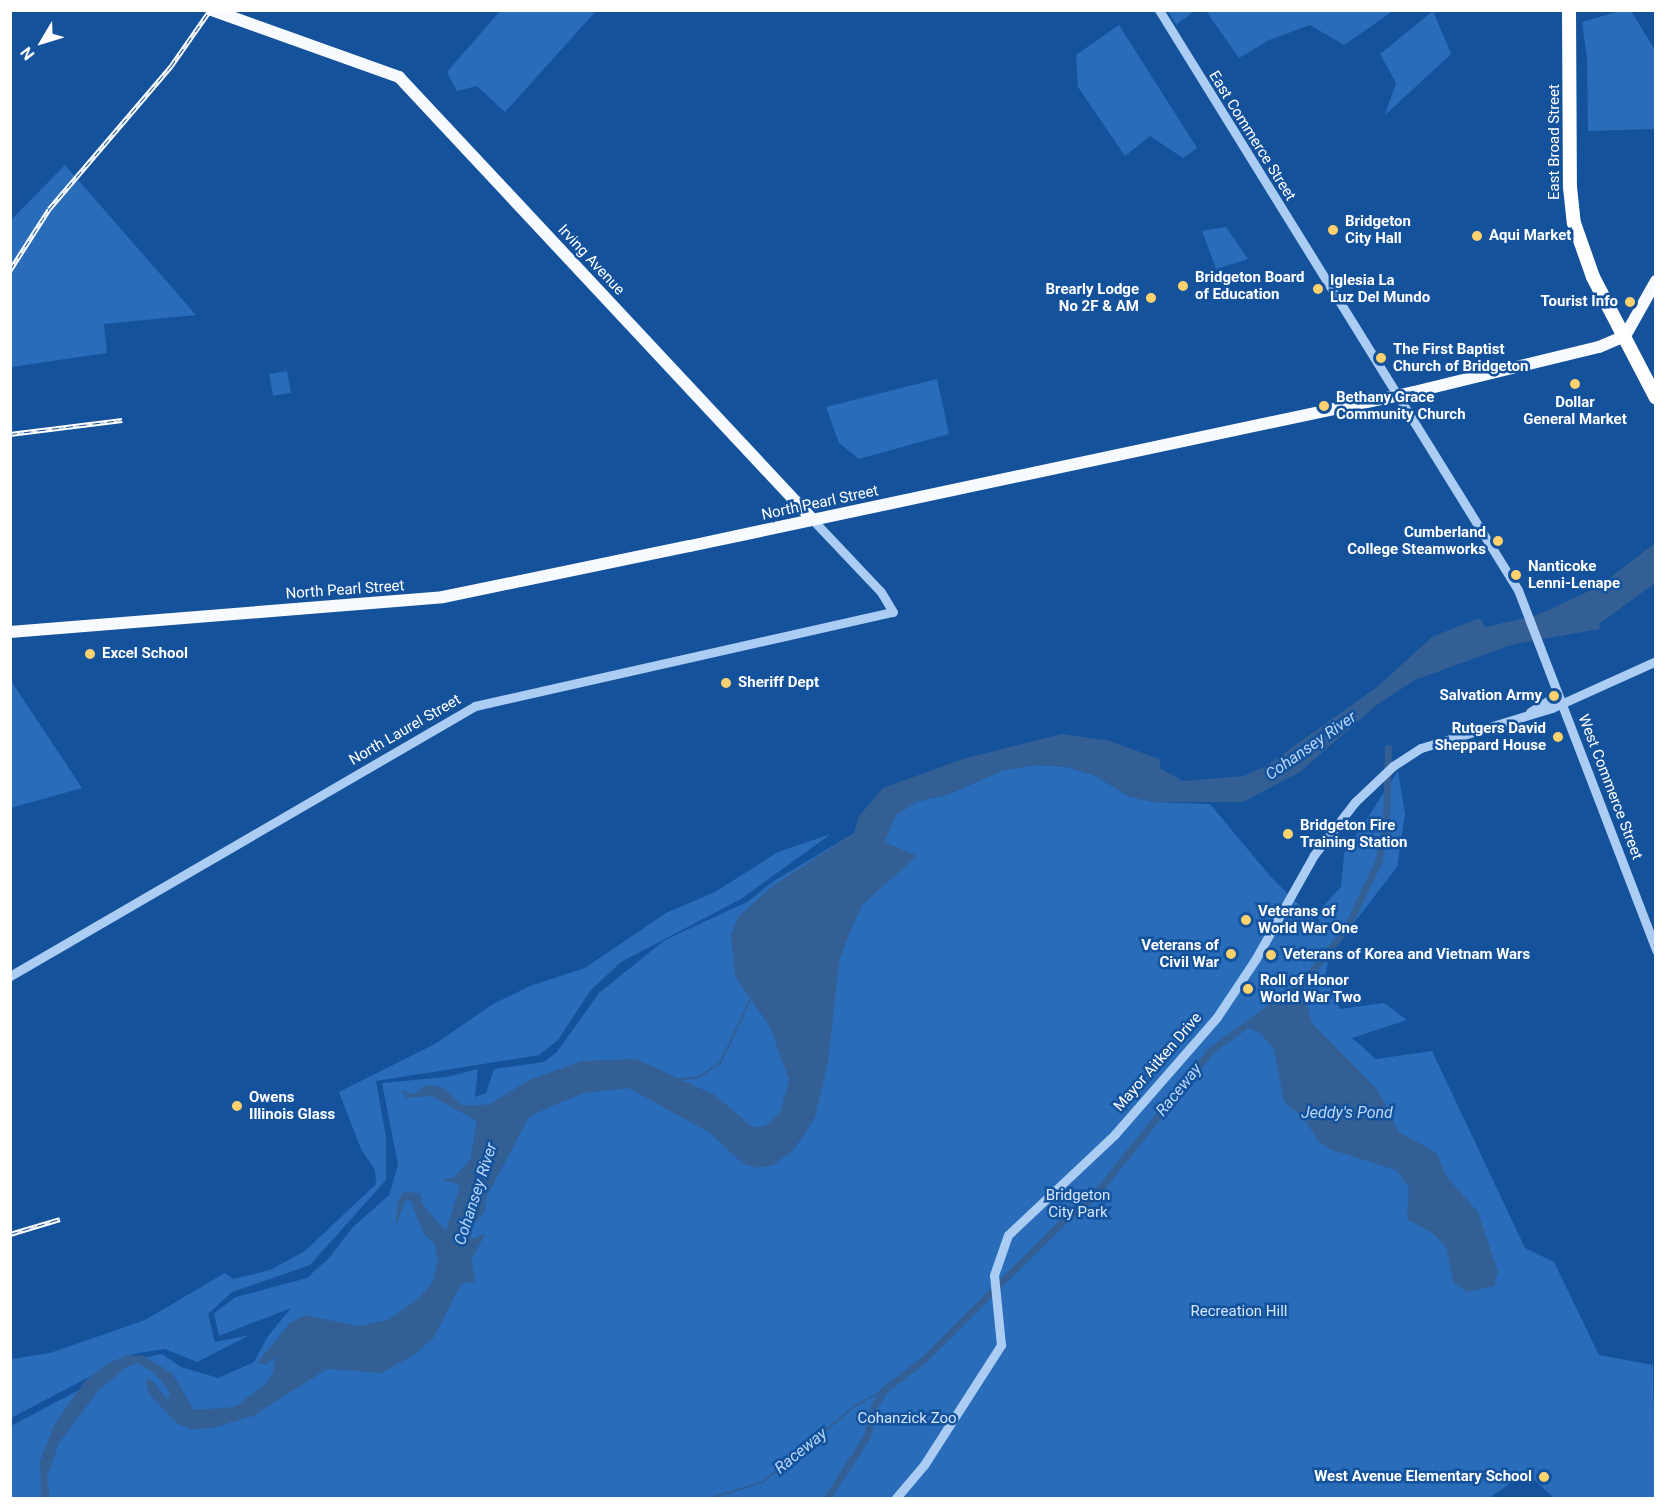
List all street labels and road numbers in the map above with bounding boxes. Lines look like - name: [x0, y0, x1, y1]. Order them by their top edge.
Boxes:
- street label: East Commerce Street: [1205, 68, 1299, 204]
- street label: East Broad Street: [1546, 84, 1564, 200]
- street label: Irving Avenue: [554, 221, 628, 299]
- street label: North Pearl Street: [760, 482, 880, 524]
- street label: North Pearl Street: [285, 577, 405, 603]
- street label: North Laurel Street: [346, 691, 464, 769]
- street label: West Commerce Street: [1574, 712, 1646, 862]
- street label: Mayor Aitken Drive: [1110, 1009, 1206, 1115]

